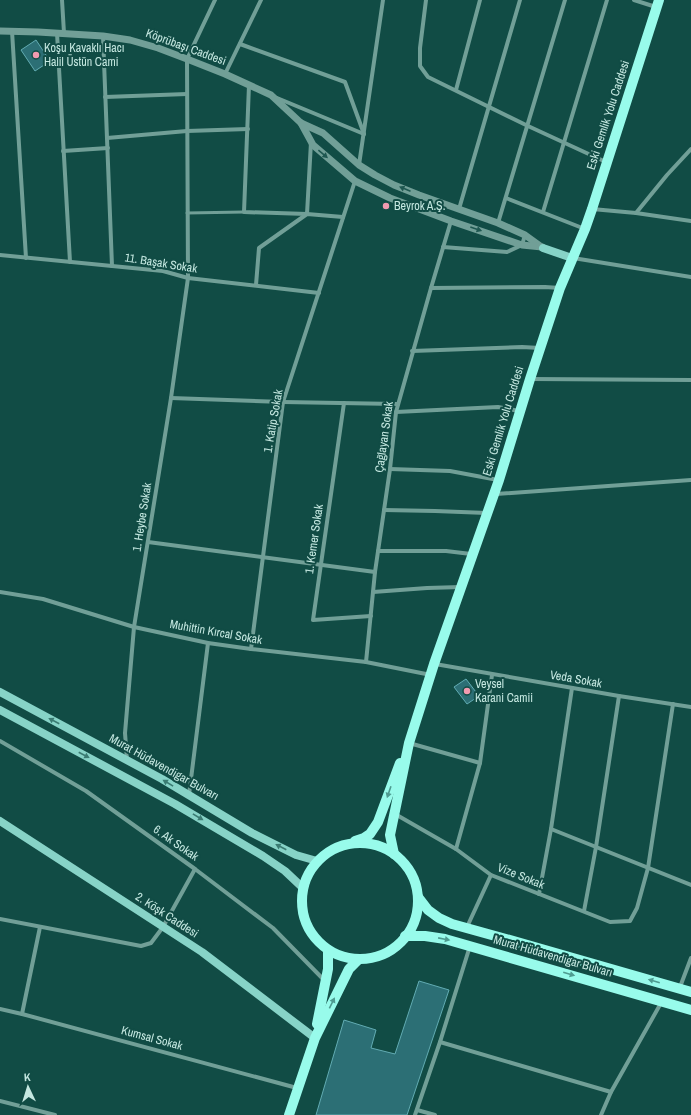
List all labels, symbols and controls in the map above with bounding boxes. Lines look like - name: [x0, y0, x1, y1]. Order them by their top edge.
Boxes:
- street label: Köprübaşı Caddesi: [144, 25, 228, 69]
- place label: Koşu Kavaklı Hacı Halil Üstün Cami: [44, 40, 124, 70]
- marker: Koşu Kavaklı Hacı Halil Üstün Cami: [31, 50, 41, 60]
- street label: Eski Gemlik Yolu Caddesi: [583, 58, 633, 172]
- one-way arrow: [318, 150, 328, 158]
- one-way arrow: [398, 186, 410, 192]
- place label: Beyrok A.Ş.: [394, 198, 445, 214]
- marker: Beyrok A.Ş.: [381, 201, 391, 211]
- one-way arrow: [470, 226, 482, 232]
- street label: 11. Başak Sokak: [124, 249, 198, 277]
- street label: Eski Gemlik Yolu Caddesi: [479, 364, 527, 478]
- street label: 1. Katip Sokak: [260, 388, 286, 454]
- street label: Çağlayan Sokak: [371, 400, 397, 474]
- street label: 1. Heybe Sokak: [129, 481, 155, 553]
- street label: 1. Kemer Sokak: [301, 503, 327, 575]
- street label: Muhittin Kırcal Sokak: [169, 616, 264, 648]
- street label: Veda Sokak: [549, 667, 603, 691]
- place label: Veysel Karani Camii: [475, 676, 533, 706]
- marker: Veysel Karani Camii: [462, 686, 472, 696]
- one-way arrow: [48, 717, 60, 724]
- street label: Murat Hüdavendigar Bulvarı: [106, 730, 222, 804]
- one-way arrow: [78, 752, 90, 758]
- one-way arrow: [162, 779, 174, 786]
- one-way arrow: [386, 786, 392, 798]
- one-way arrow: [192, 814, 204, 821]
- street label: 6. Ak Sokak: [150, 822, 202, 865]
- one-way arrow: [275, 844, 287, 850]
- street label: Vize Sokak: [495, 859, 547, 893]
- street label: 2. Köşk Caddesi: [132, 889, 202, 941]
- street label: Murat Hüdavendigar Bulvarı: [492, 931, 614, 981]
- one-way arrow: [438, 936, 450, 942]
- one-way arrow: [563, 971, 575, 977]
- one-way arrow: [647, 978, 659, 984]
- one-way arrow: [329, 997, 335, 1009]
- street label: Kumsal Sokak: [120, 1022, 185, 1054]
- north arrow: [8, 1067, 48, 1107]
- text: K: [24, 1070, 32, 1084]

